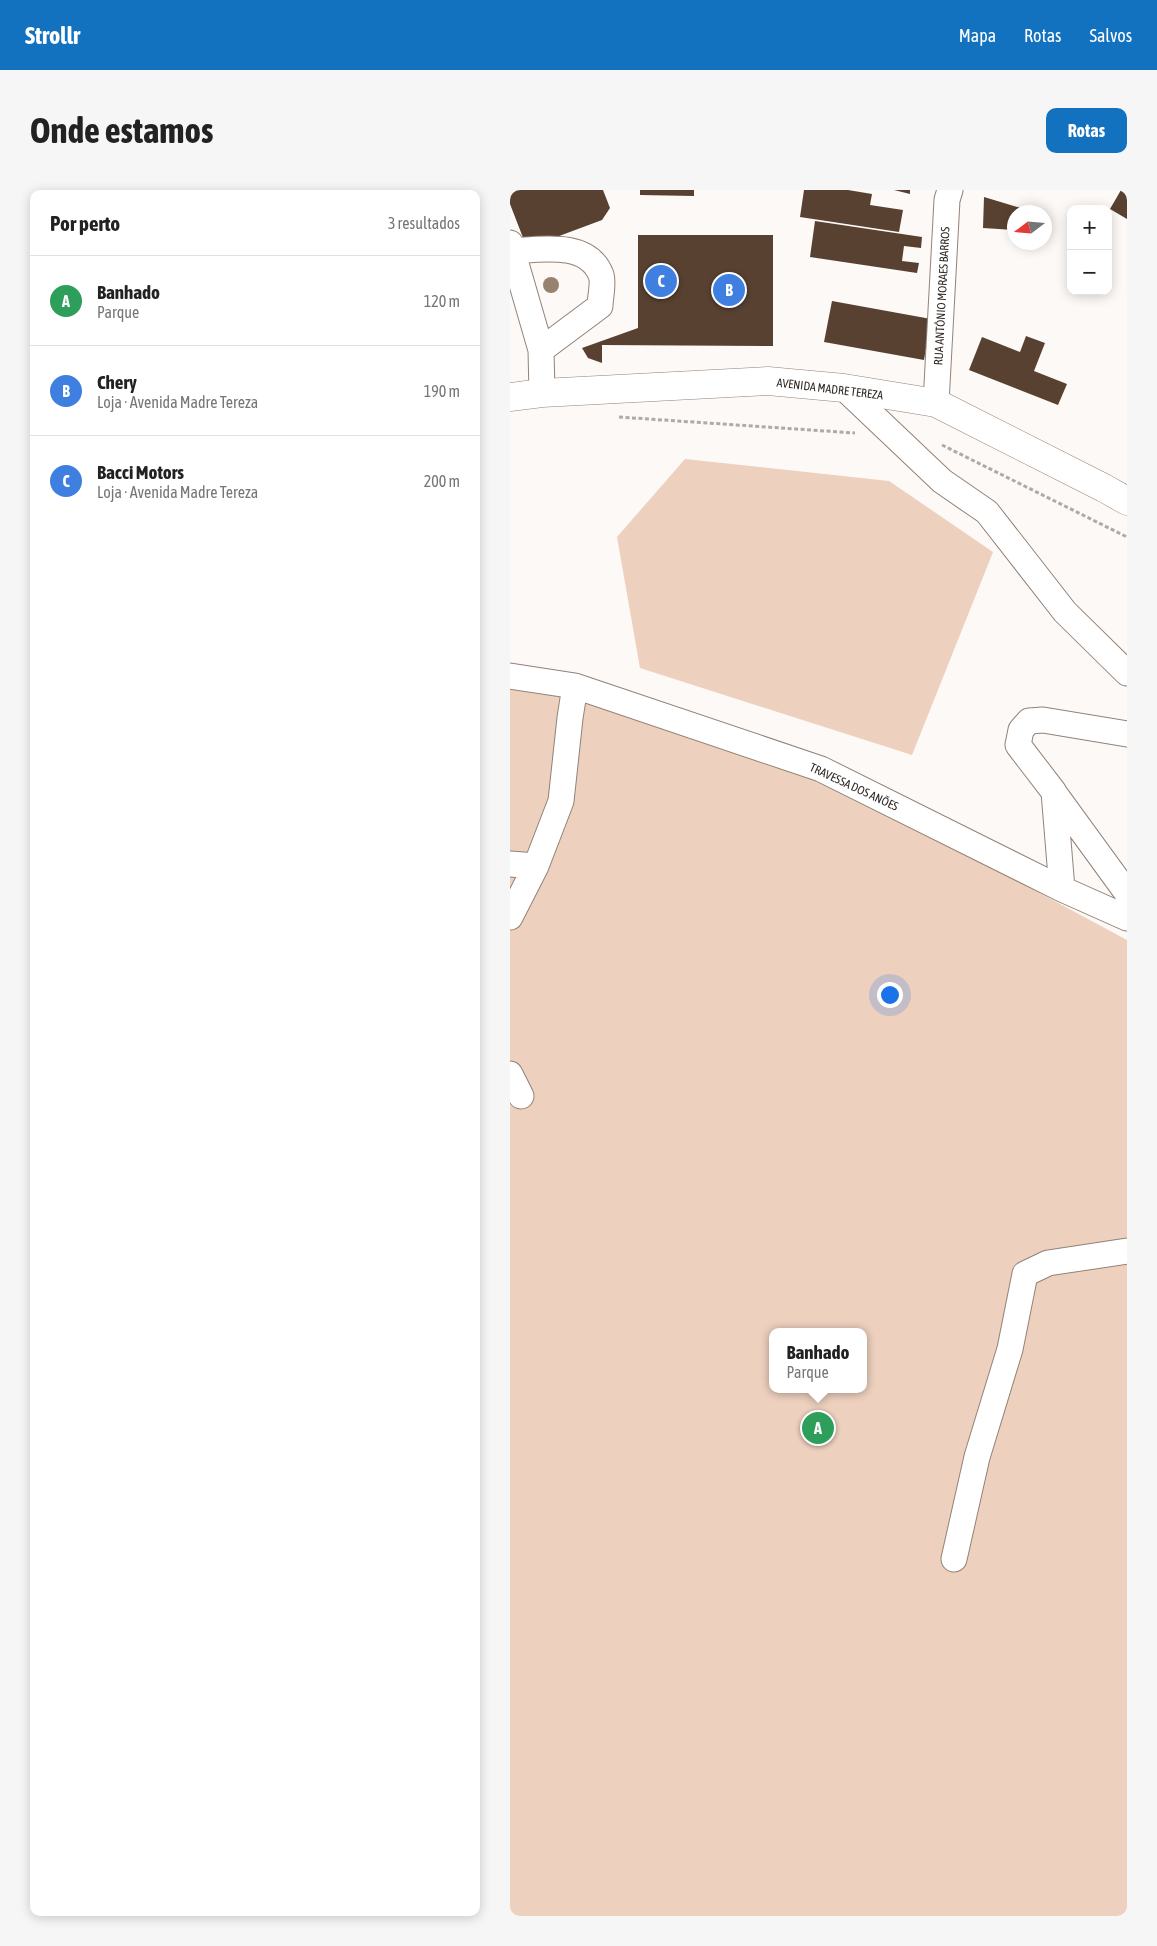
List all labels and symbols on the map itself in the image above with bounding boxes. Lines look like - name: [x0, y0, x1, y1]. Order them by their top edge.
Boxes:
- north arrow: [1007, 205, 1052, 250]
- street label: RUA ANTÔNIO MORAES BARROS: [931, 226, 953, 366]
- pin: C: [645, 262, 677, 300]
- pin: B: [713, 271, 745, 309]
- street label: AVENIDA MADRE TEREZA: [776, 376, 884, 402]
- street label: TRAVESSA DOS ANÕES: [808, 760, 900, 814]
- your location: [877, 982, 903, 1008]
- pin: A: [802, 1409, 834, 1447]

